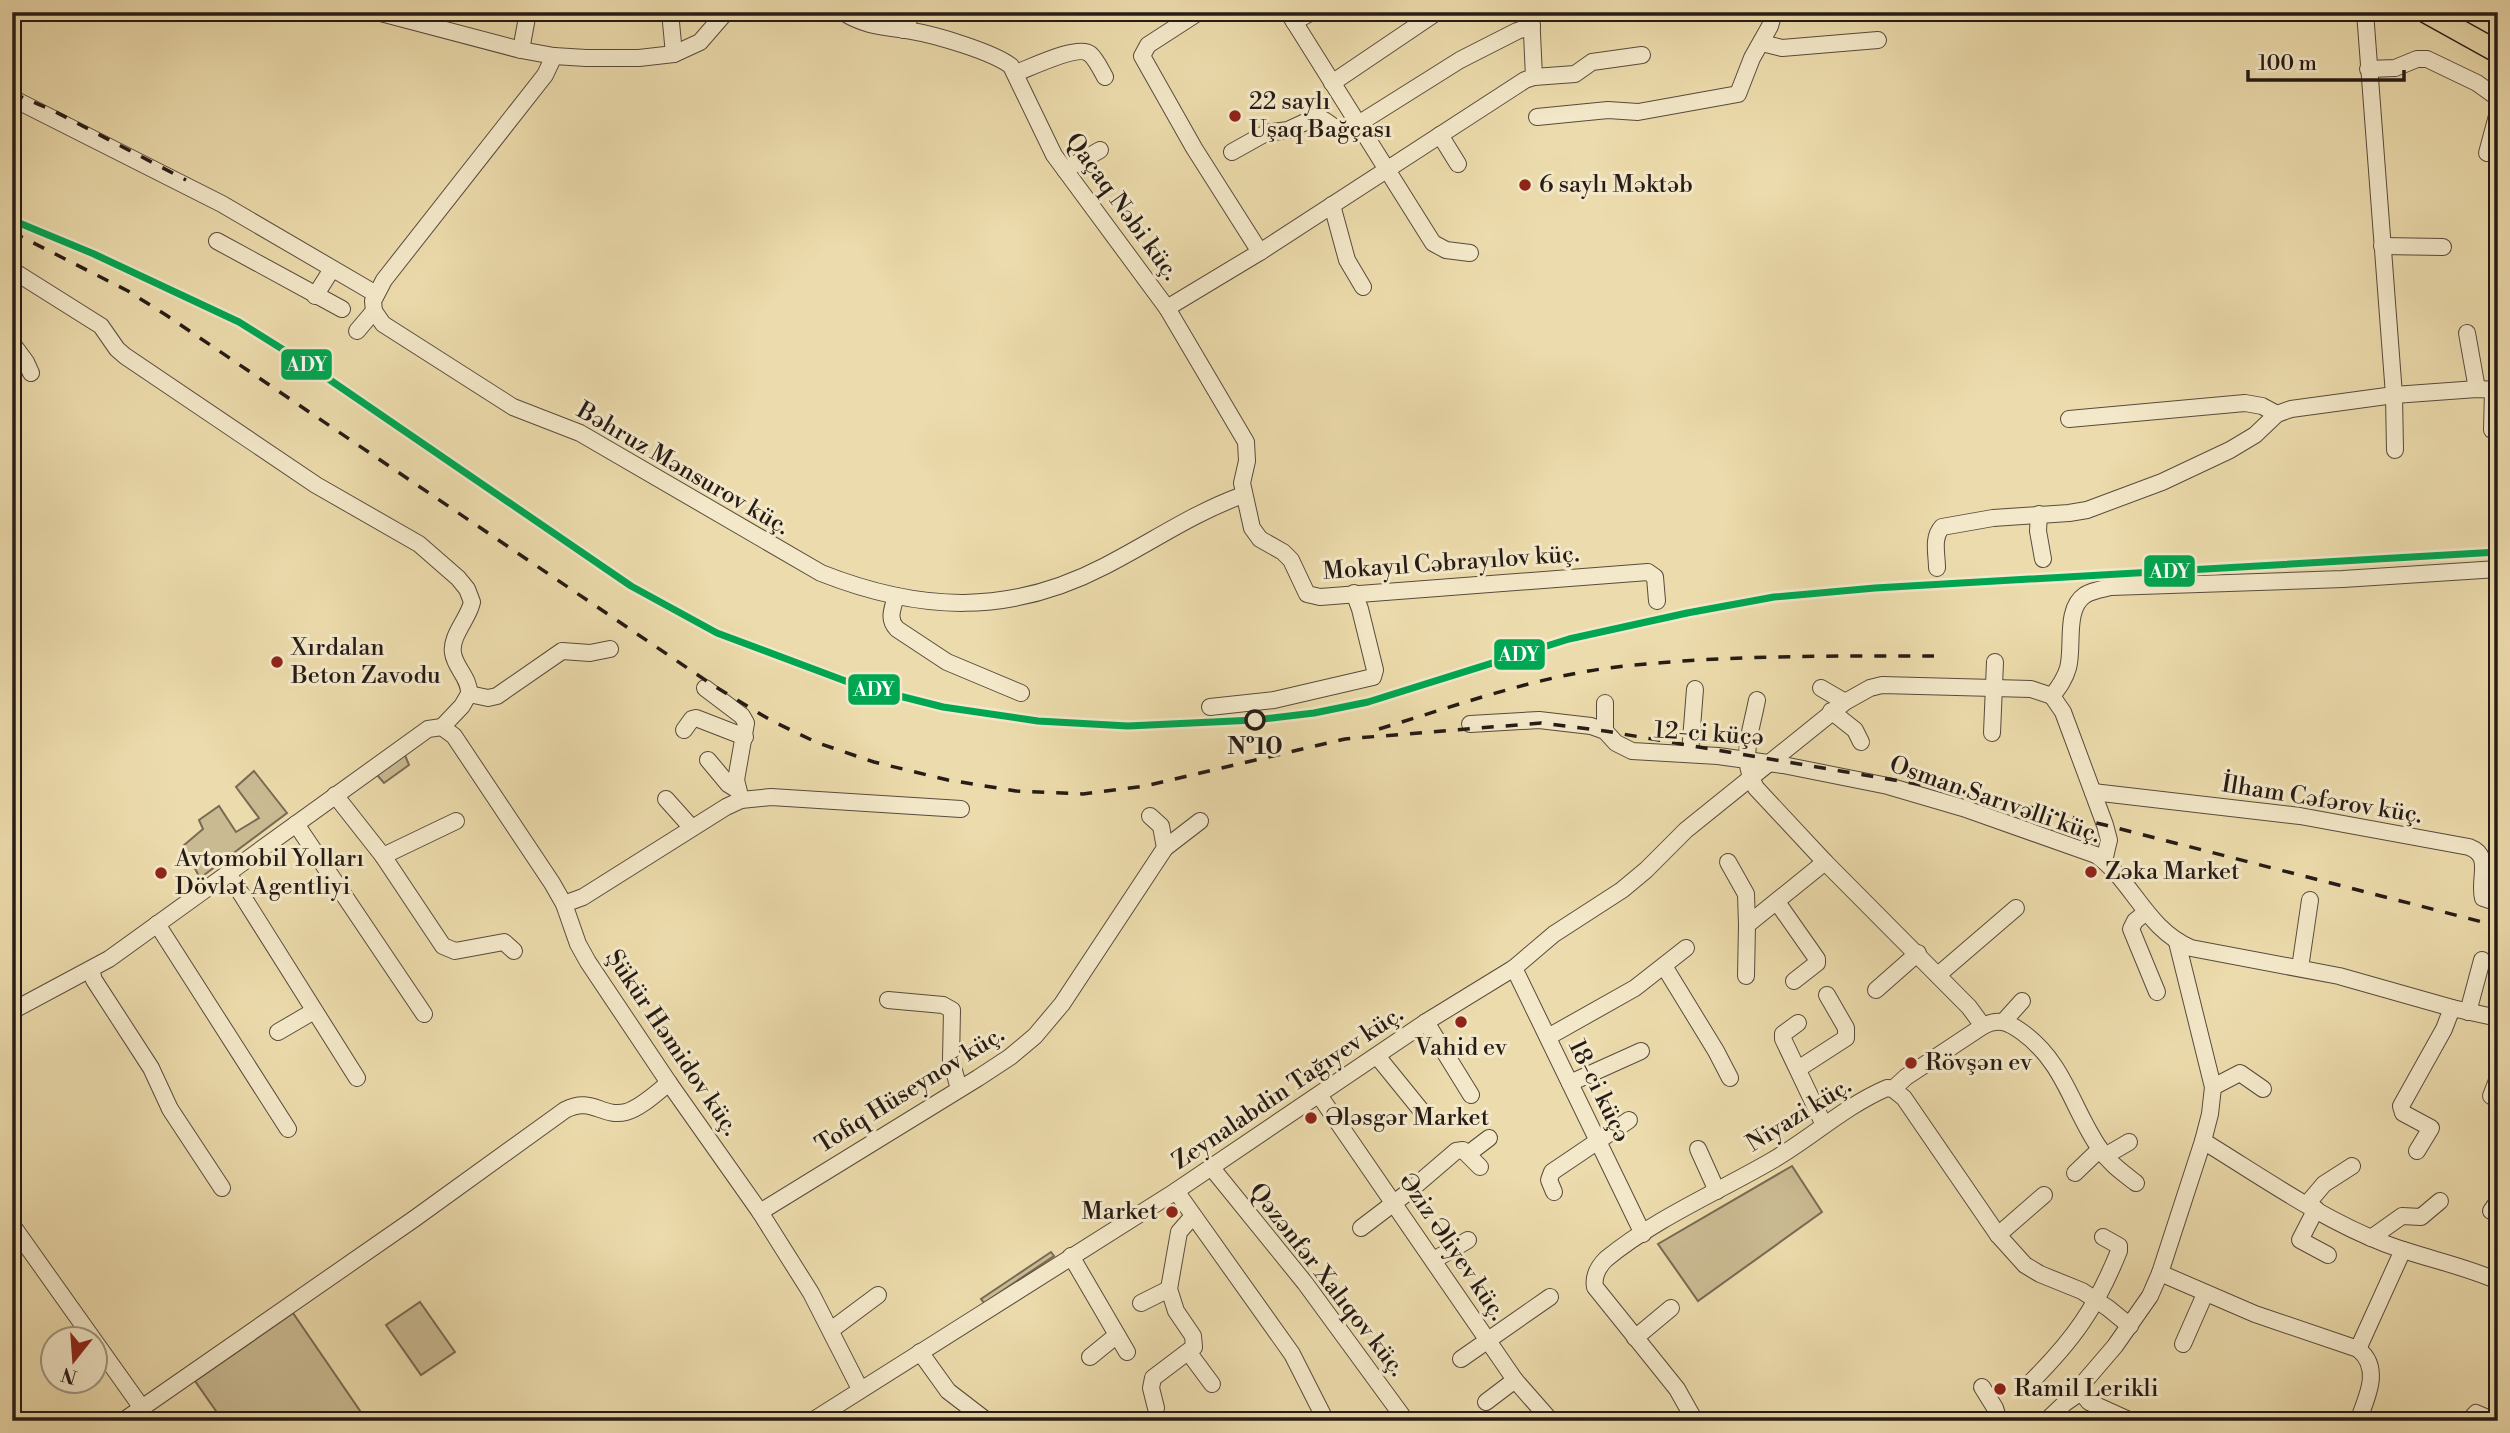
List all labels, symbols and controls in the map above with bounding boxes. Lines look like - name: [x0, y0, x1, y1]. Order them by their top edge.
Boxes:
- scale bar: [2248, 38, 2403, 82]
- text: 100 m: [2258, 51, 2317, 77]
- place label: 22 saylı Uşaq Bağçası: [1249, 87, 1392, 145]
- marker: 22 saylı Uşaq Bağçası: [1227, 108, 1243, 124]
- street label: Qaçaq Nəbi küç.: [1058, 127, 1186, 287]
- place label: 6 saylı Məktəb: [1539, 170, 1693, 200]
- marker: 6 saylı Məktəb: [1517, 177, 1533, 193]
- line badge: ADY: [280, 348, 333, 381]
- text: ADY: [285, 353, 328, 377]
- street label: Bəhruz Mənsurov küç.: [570, 395, 795, 542]
- street label: Mokayıl Cəbrayılov küç.: [1322, 539, 1580, 587]
- line badge: ADY: [2143, 554, 2196, 588]
- text: ADY: [2148, 560, 2191, 584]
- place label: Xırdalan Beton Zavodu: [290, 633, 441, 691]
- line badge: ADY: [1493, 638, 1546, 671]
- text: ADY: [1497, 643, 1540, 667]
- marker: Xırdalan Beton Zavodu: [269, 654, 285, 670]
- line badge: ADY: [847, 673, 901, 706]
- text: ADY: [852, 678, 895, 702]
- marker: №10: [1245, 710, 1265, 730]
- street label: 12-ci küçə: [1653, 715, 1765, 753]
- place label: №10: [1227, 732, 1283, 762]
- street label: Osman Sarıvəlli küç.: [1885, 750, 2105, 850]
- street label: İlham Cəfərov küç.: [2220, 768, 2425, 831]
- place label: Avtomobil Yolları Dövlət Agentliyi: [174, 844, 364, 902]
- place label: Zəka Market: [2105, 857, 2240, 887]
- marker: Zəka Market: [2083, 864, 2099, 880]
- marker: Avtomobil Yolları Dövlət Agentliyi: [153, 865, 169, 881]
- street label: Şükür Həmidov küç.: [599, 944, 745, 1142]
- street label: Zeynalabdin Tağıyev küç.: [1167, 999, 1409, 1177]
- marker: Vahid ev: [1453, 1014, 1469, 1030]
- street label: Tofiq Hüseynov küç.: [810, 1020, 1010, 1160]
- place label: Vahid ev: [1414, 1033, 1508, 1063]
- street label: 18-ci küçə: [1561, 1035, 1637, 1147]
- place label: Rövşən ev: [1925, 1048, 2033, 1078]
- marker: Rövşən ev: [1903, 1055, 1919, 1071]
- street label: Niyazi küç.: [1741, 1071, 1857, 1159]
- place label: Ələsgər Market: [1325, 1103, 1490, 1133]
- marker: Ələsgər Market: [1303, 1110, 1319, 1126]
- street label: Əziz Əliyev küç.: [1392, 1167, 1512, 1327]
- street label: Qəzənfər Xalıqov küç.: [1242, 1177, 1412, 1383]
- place label: Market: [1082, 1197, 1158, 1227]
- marker: Market: [1164, 1204, 1180, 1220]
- north arrow: [38, 1324, 108, 1394]
- text: N: [59, 1362, 80, 1389]
- place label: Ramil Lerikli: [2014, 1374, 2159, 1404]
- marker: Ramil Lerikli: [1992, 1381, 2008, 1397]

